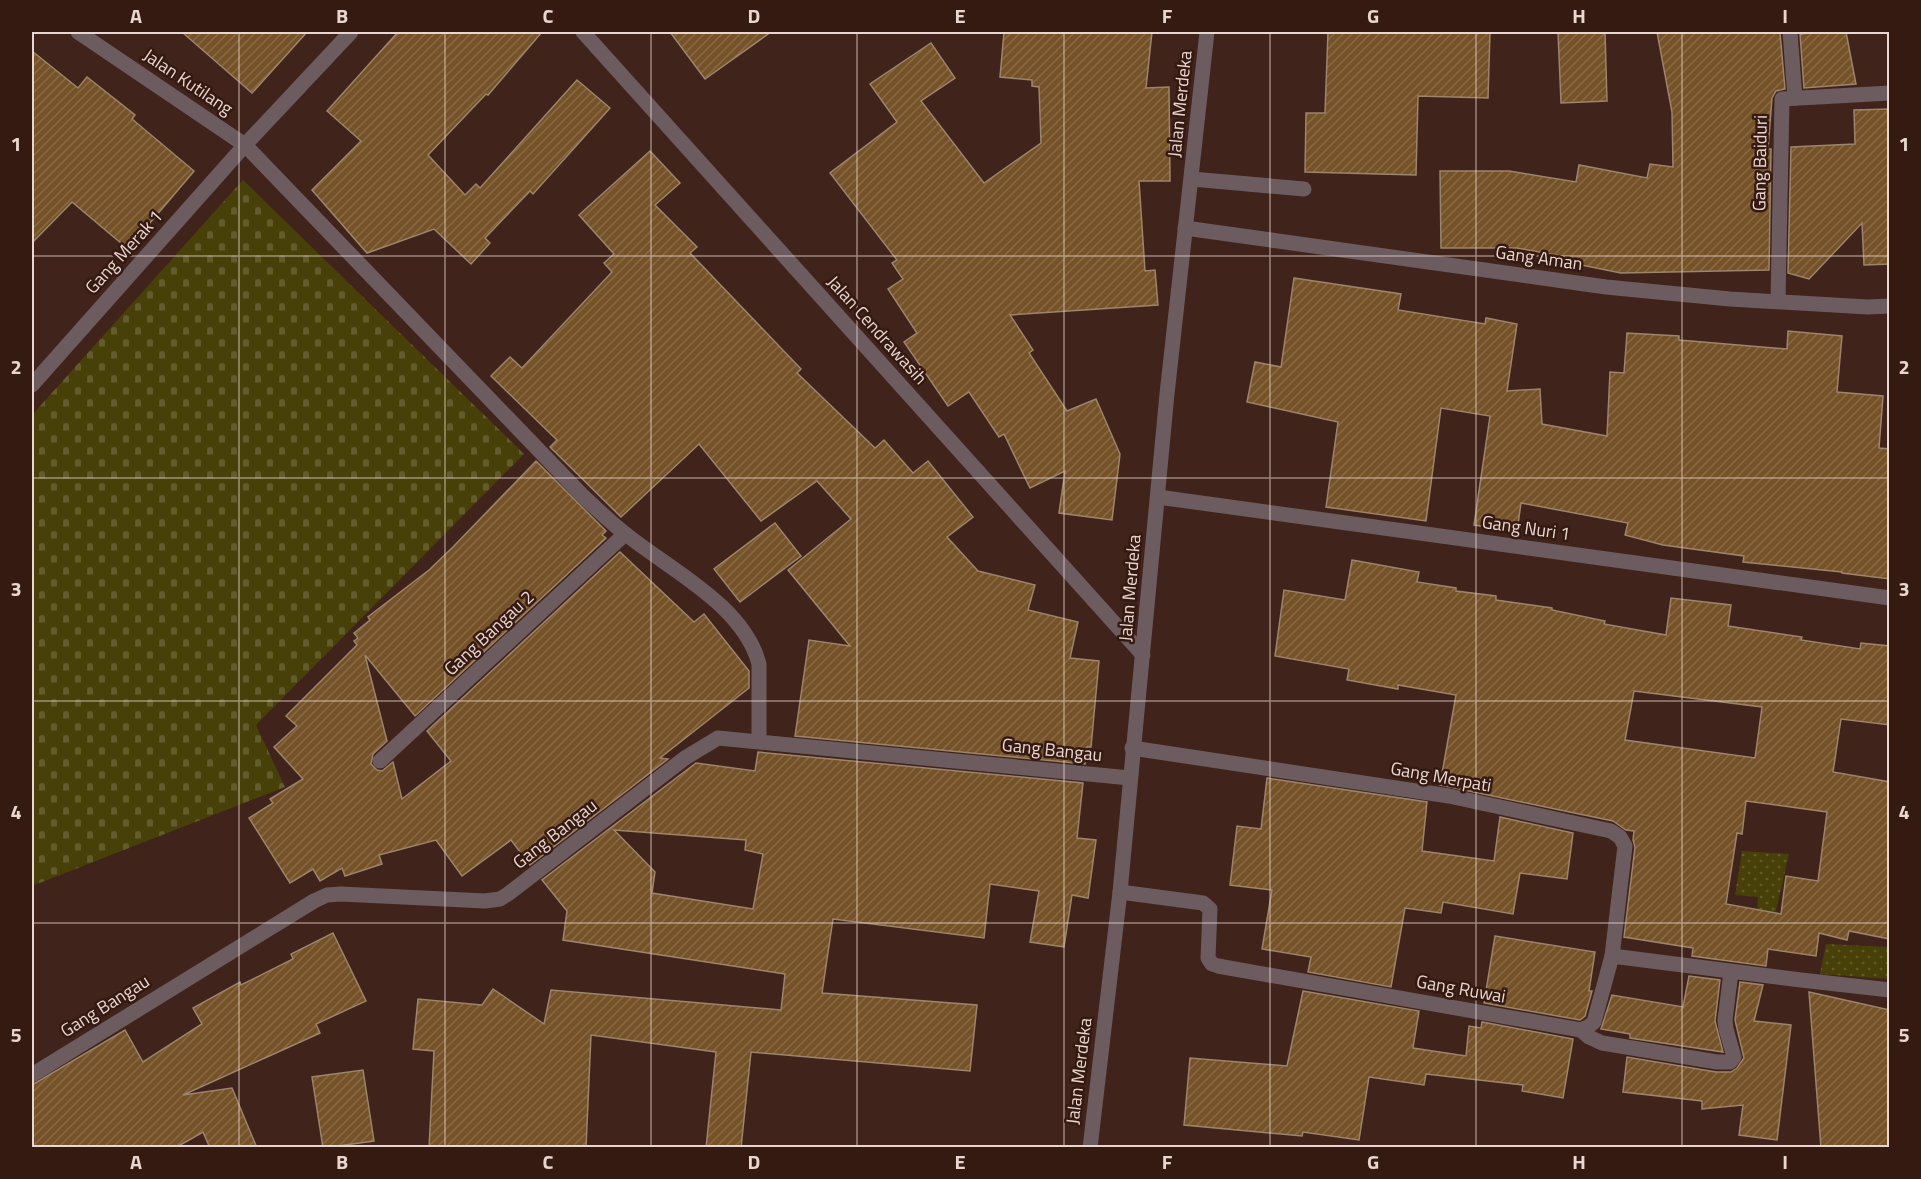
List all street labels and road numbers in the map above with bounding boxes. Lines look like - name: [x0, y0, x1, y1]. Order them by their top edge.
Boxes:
- street label: Jalan Kutilang: [138, 42, 239, 122]
- street label: Jalan Merdeka: [1160, 49, 1199, 159]
- street label: Gang Baiduri: [1745, 115, 1774, 211]
- street label: Gang Merak 1: [78, 204, 169, 300]
- street label: Gang Aman: [1494, 238, 1584, 277]
- street label: Jalan Cendrawasih: [821, 269, 934, 390]
- street label: Gang Nuri 1: [1480, 508, 1572, 547]
- street label: Jalan Merdeka: [1111, 533, 1148, 643]
- street label: Gang Bangau 2: [438, 584, 540, 682]
- street label: Gang Bangau: [1001, 731, 1103, 768]
- street label: Gang Merpati: [1388, 754, 1494, 799]
- street label: Gang Bangau: [507, 792, 603, 875]
- street label: Gang Bangau: [55, 967, 155, 1044]
- street label: Gang Ruwai: [1414, 967, 1508, 1010]
- street label: Jalan Merdeka: [1059, 1016, 1098, 1126]

